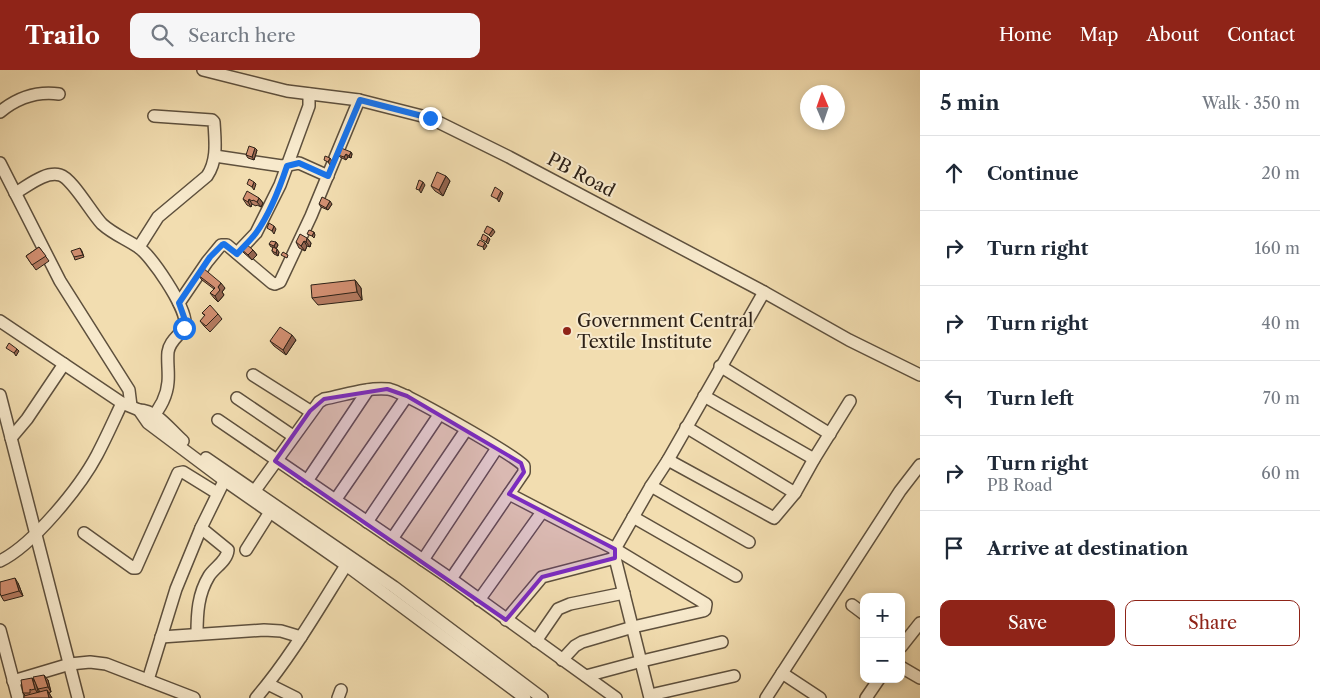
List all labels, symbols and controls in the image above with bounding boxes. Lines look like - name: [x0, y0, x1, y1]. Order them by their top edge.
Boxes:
- search box: [130, 13, 480, 58]
- text: Trailo: [25, 21, 100, 50]
- icon: search: [148, 21, 176, 49]
- text: Search here: [188, 24, 296, 47]
- text: Home: [999, 24, 1052, 46]
- text: Map: [1080, 24, 1118, 46]
- text: About: [1146, 24, 1199, 46]
- text: Contact: [1227, 24, 1295, 46]
- north arrow: [800, 85, 845, 130]
- text: 5 min: [940, 90, 1000, 115]
- text: Walk · 350 m: [1202, 93, 1300, 113]
- route end: [419, 107, 442, 130]
- street label: PB Road: [543, 148, 619, 202]
- icon: ahead: [940, 159, 968, 187]
- text: Continue: [987, 162, 1079, 185]
- text: 20 m: [1261, 163, 1300, 183]
- icon: right: [940, 234, 968, 262]
- text: Turn right: [987, 237, 1088, 260]
- text: 160 m: [1255, 238, 1300, 258]
- icon: right: [940, 309, 968, 337]
- place label: Government Central Textile Institute: [577, 310, 753, 353]
- text: Turn right: [987, 312, 1088, 335]
- text: 40 m: [1261, 313, 1300, 333]
- route start: [173, 317, 196, 340]
- marker: Government Central Textile Institute: [561, 325, 573, 337]
- icon: left: [940, 384, 968, 412]
- text: Turn left: [987, 387, 1074, 410]
- text: 70 m: [1263, 388, 1300, 408]
- text: Turn right: [987, 452, 1088, 475]
- icon: right: [940, 459, 968, 487]
- text: 60 m: [1261, 463, 1300, 483]
- text: PB Road: [987, 475, 1052, 495]
- icon: arrive: [940, 534, 968, 562]
- text: Arrive at destination: [987, 537, 1188, 560]
- map controls: [860, 593, 905, 683]
- button: +: [860, 593, 905, 638]
- button: Save: [940, 600, 1115, 646]
- button: Share: [1125, 600, 1300, 646]
- button: −: [860, 638, 905, 683]

